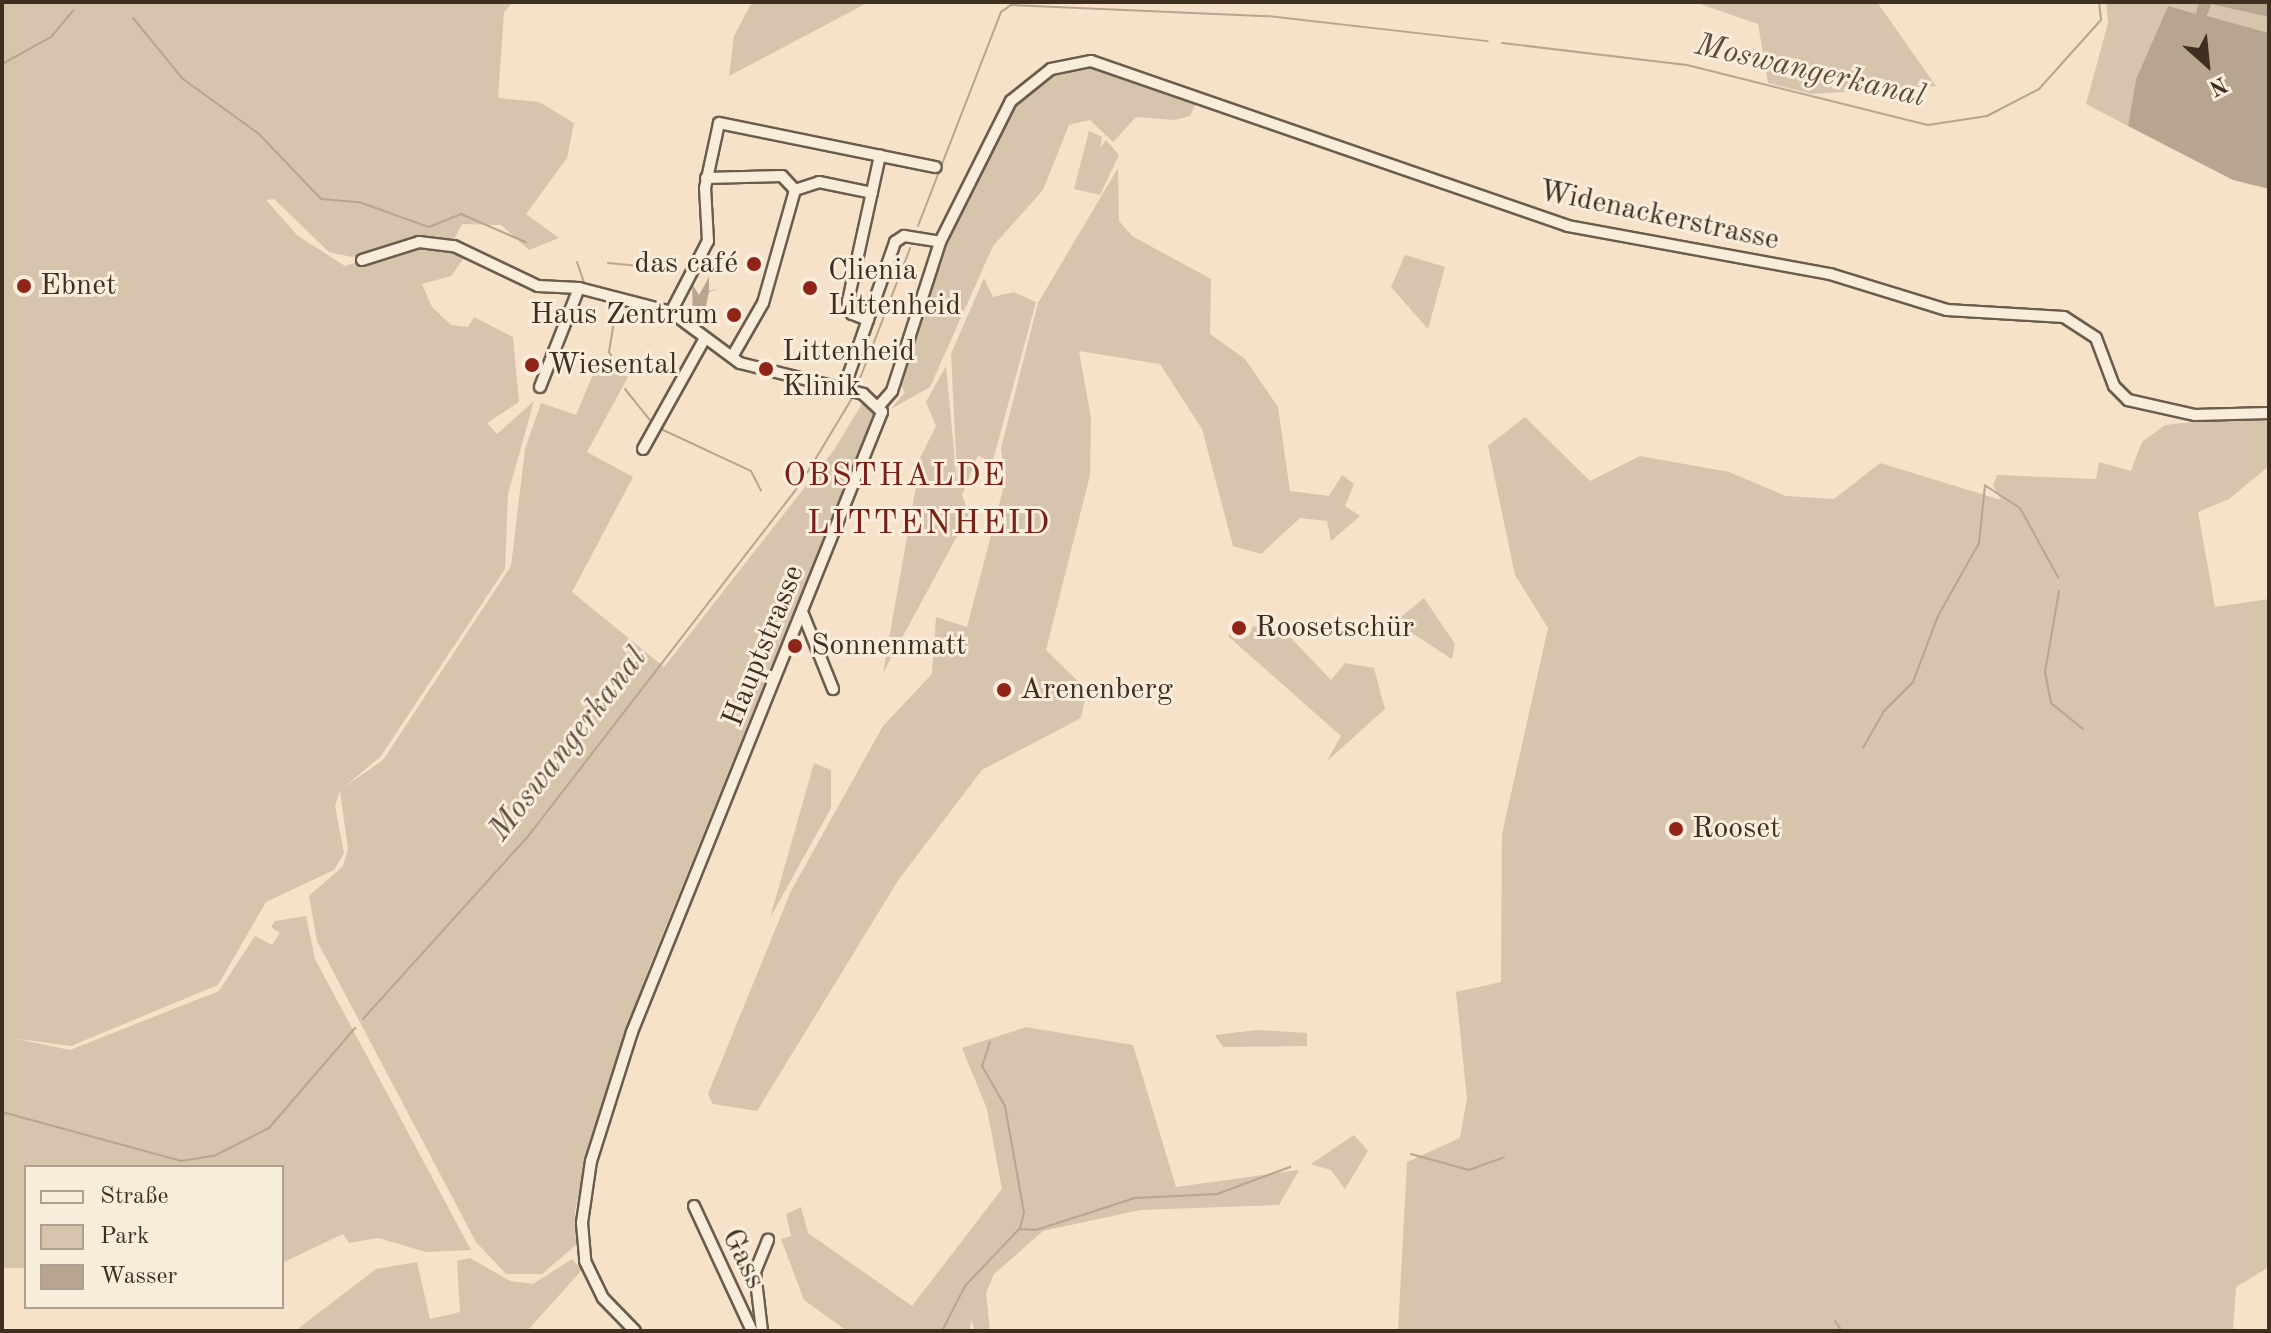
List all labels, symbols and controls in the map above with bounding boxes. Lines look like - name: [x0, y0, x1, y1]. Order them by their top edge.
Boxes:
- north arrow: [2167, 24, 2247, 104]
- water label: Moswangerkanal: [1691, 27, 1929, 117]
- text: N: [2205, 72, 2230, 99]
- street label: Widenackerstrasse: [1536, 173, 1782, 259]
- place label: das café: [635, 246, 738, 282]
- place label: Clienia Littenheid: [828, 253, 961, 324]
- marker: das café: [745, 255, 763, 273]
- place label: Ebnet: [40, 268, 117, 304]
- marker: Ebnet: [15, 277, 33, 295]
- marker: Clienia Littenheid: [799, 277, 821, 299]
- place label: Haus Zentrum: [530, 297, 718, 333]
- marker: Haus Zentrum: [725, 306, 743, 324]
- place label: Littenheid Klinik: [782, 334, 915, 404]
- place label: Wiesental: [548, 347, 677, 383]
- marker: Wiesental: [523, 356, 541, 374]
- marker: Littenheid Klinik: [757, 360, 775, 378]
- district label: OBSTHALDE: [783, 458, 1007, 496]
- district label: LITTENHEID: [807, 505, 1051, 545]
- street label: Hauptstrasse: [715, 560, 813, 732]
- place label: Roosetschür: [1255, 610, 1414, 646]
- marker: Roosetschür: [1230, 619, 1248, 637]
- place label: Sonnenmatt: [811, 628, 967, 664]
- marker: Sonnenmatt: [786, 637, 804, 655]
- water label: Moswangerkanal: [482, 641, 656, 849]
- place label: Arenenberg: [1020, 672, 1173, 708]
- marker: Arenenberg: [995, 681, 1013, 699]
- place label: Rooset: [1692, 811, 1781, 847]
- marker: Rooset: [1667, 820, 1685, 838]
- legend: [24, 1165, 284, 1309]
- text: Straße: [100, 1185, 169, 1209]
- street label: Gass: [713, 1223, 773, 1295]
- text: Park: [100, 1225, 149, 1249]
- text: Wasser: [100, 1265, 177, 1289]

